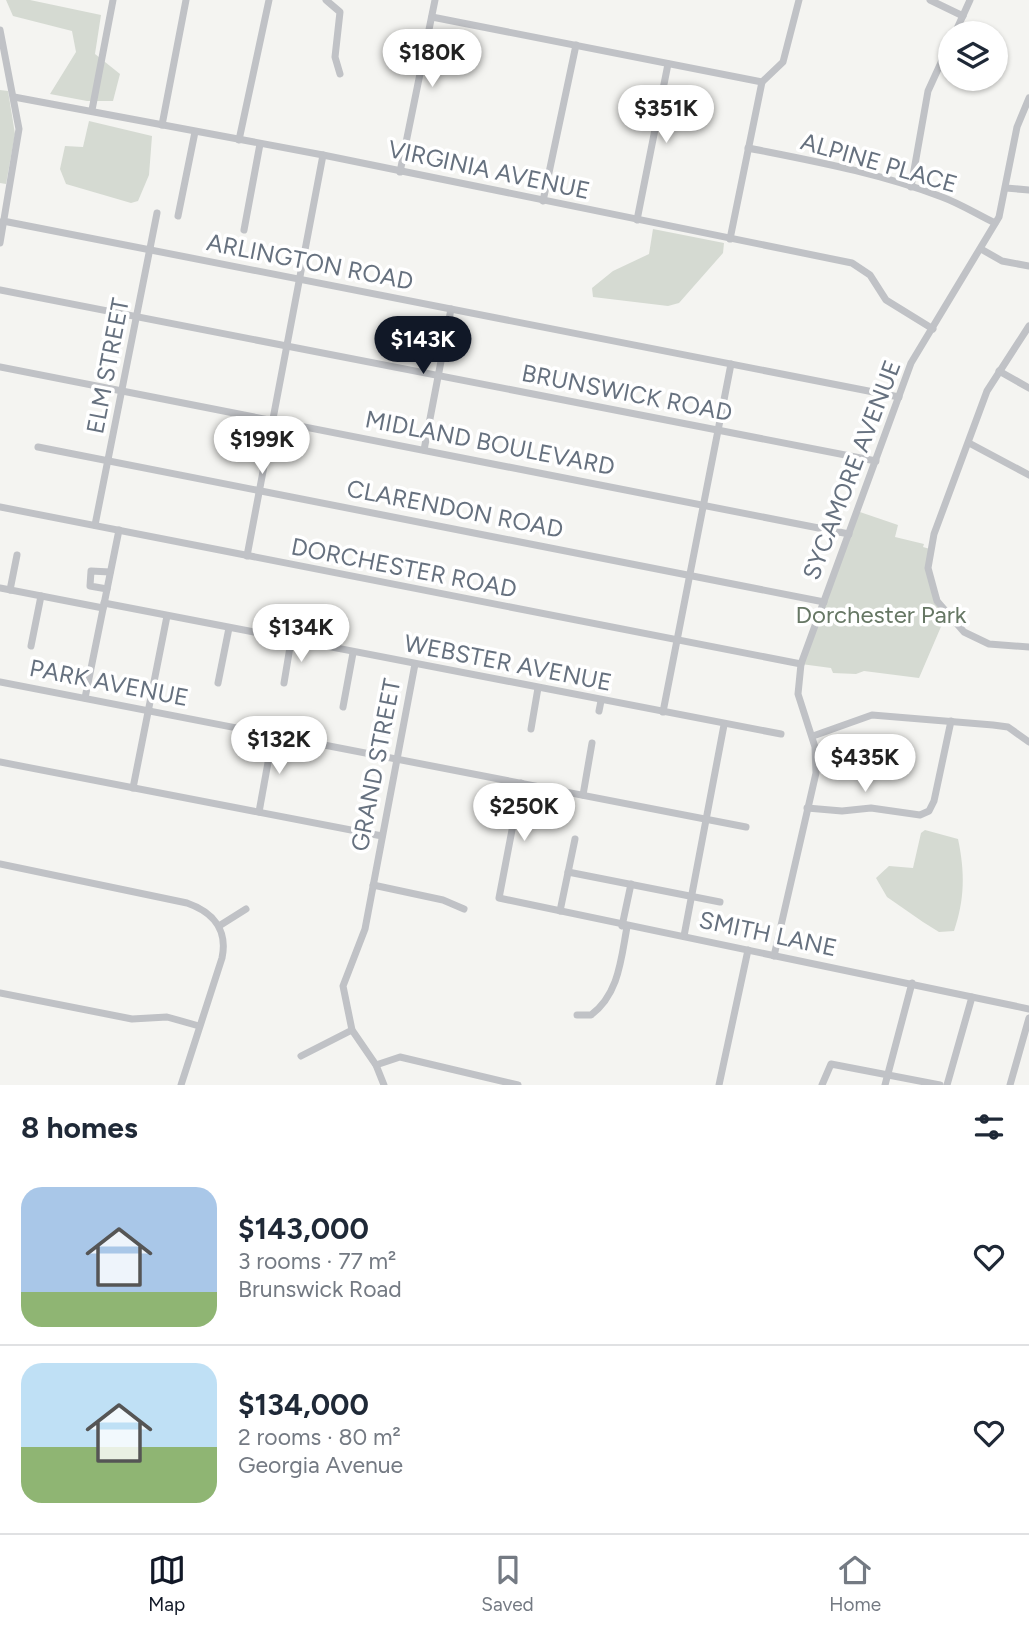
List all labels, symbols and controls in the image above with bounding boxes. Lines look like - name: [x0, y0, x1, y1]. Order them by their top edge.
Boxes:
- map controls: [938, 21, 1008, 91]
- button: layers: [938, 21, 1008, 91]
- pin: $180K: [383, 29, 481, 89]
- text: $180K: [399, 38, 465, 66]
- pin: $351K: [617, 86, 715, 145]
- text: $351K: [634, 94, 698, 122]
- street label: ALPINE PLACE: [798, 126, 961, 199]
- street label: VIRGINIA AVENUE: [386, 134, 593, 205]
- street label: ARLINGTON ROAD: [204, 227, 416, 296]
- street label: ELM STREET: [80, 296, 135, 436]
- pin: $143K: [374, 316, 472, 376]
- text: $143K: [390, 325, 456, 353]
- street label: SYCAMORE AVENUE: [796, 356, 907, 584]
- street label: BRUNSWICK ROAD: [519, 358, 735, 427]
- street label: MIDLAND BOULEVARD: [363, 404, 617, 481]
- pin: $199K: [213, 416, 311, 476]
- text: $199K: [230, 425, 294, 453]
- street label: CLARENDON ROAD: [344, 473, 566, 544]
- street label: DORCHESTER ROAD: [289, 531, 519, 604]
- park label: Dorchester Park: [795, 600, 967, 629]
- pin: $134K: [252, 604, 350, 664]
- text: $134K: [268, 613, 334, 641]
- street label: WEBSTER AVENUE: [402, 628, 614, 697]
- street label: PARK AVENUE: [27, 653, 191, 712]
- street label: GRAND STREET: [345, 676, 406, 854]
- pin: $132K: [230, 716, 328, 776]
- text: $132K: [247, 725, 311, 753]
- pin: $435K: [816, 734, 914, 794]
- text: $435K: [831, 743, 899, 771]
- pin: $250K: [475, 784, 573, 843]
- text: $250K: [489, 792, 559, 820]
- street label: SMITH LANE: [696, 905, 840, 962]
- icon: filters: [970, 1108, 1008, 1146]
- text: 8 homes: [21, 1109, 138, 1146]
- text: $143,000: [238, 1210, 369, 1247]
- icon: home: [77, 1215, 161, 1299]
- icon: heart: [970, 1238, 1008, 1276]
- text: 3 rooms · 77 m²: [238, 1247, 396, 1275]
- text: Brunswick Road: [238, 1275, 402, 1303]
- text: $134,000: [238, 1386, 369, 1423]
- icon: home: [77, 1391, 161, 1475]
- icon: heart: [970, 1414, 1008, 1452]
- text: 2 rooms · 80 m²: [238, 1423, 401, 1451]
- text: Georgia Avenue: [238, 1451, 403, 1479]
- tab: Map: [148, 1551, 186, 1616]
- tab: Saved: [481, 1551, 534, 1616]
- tab: Home: [829, 1551, 881, 1616]

